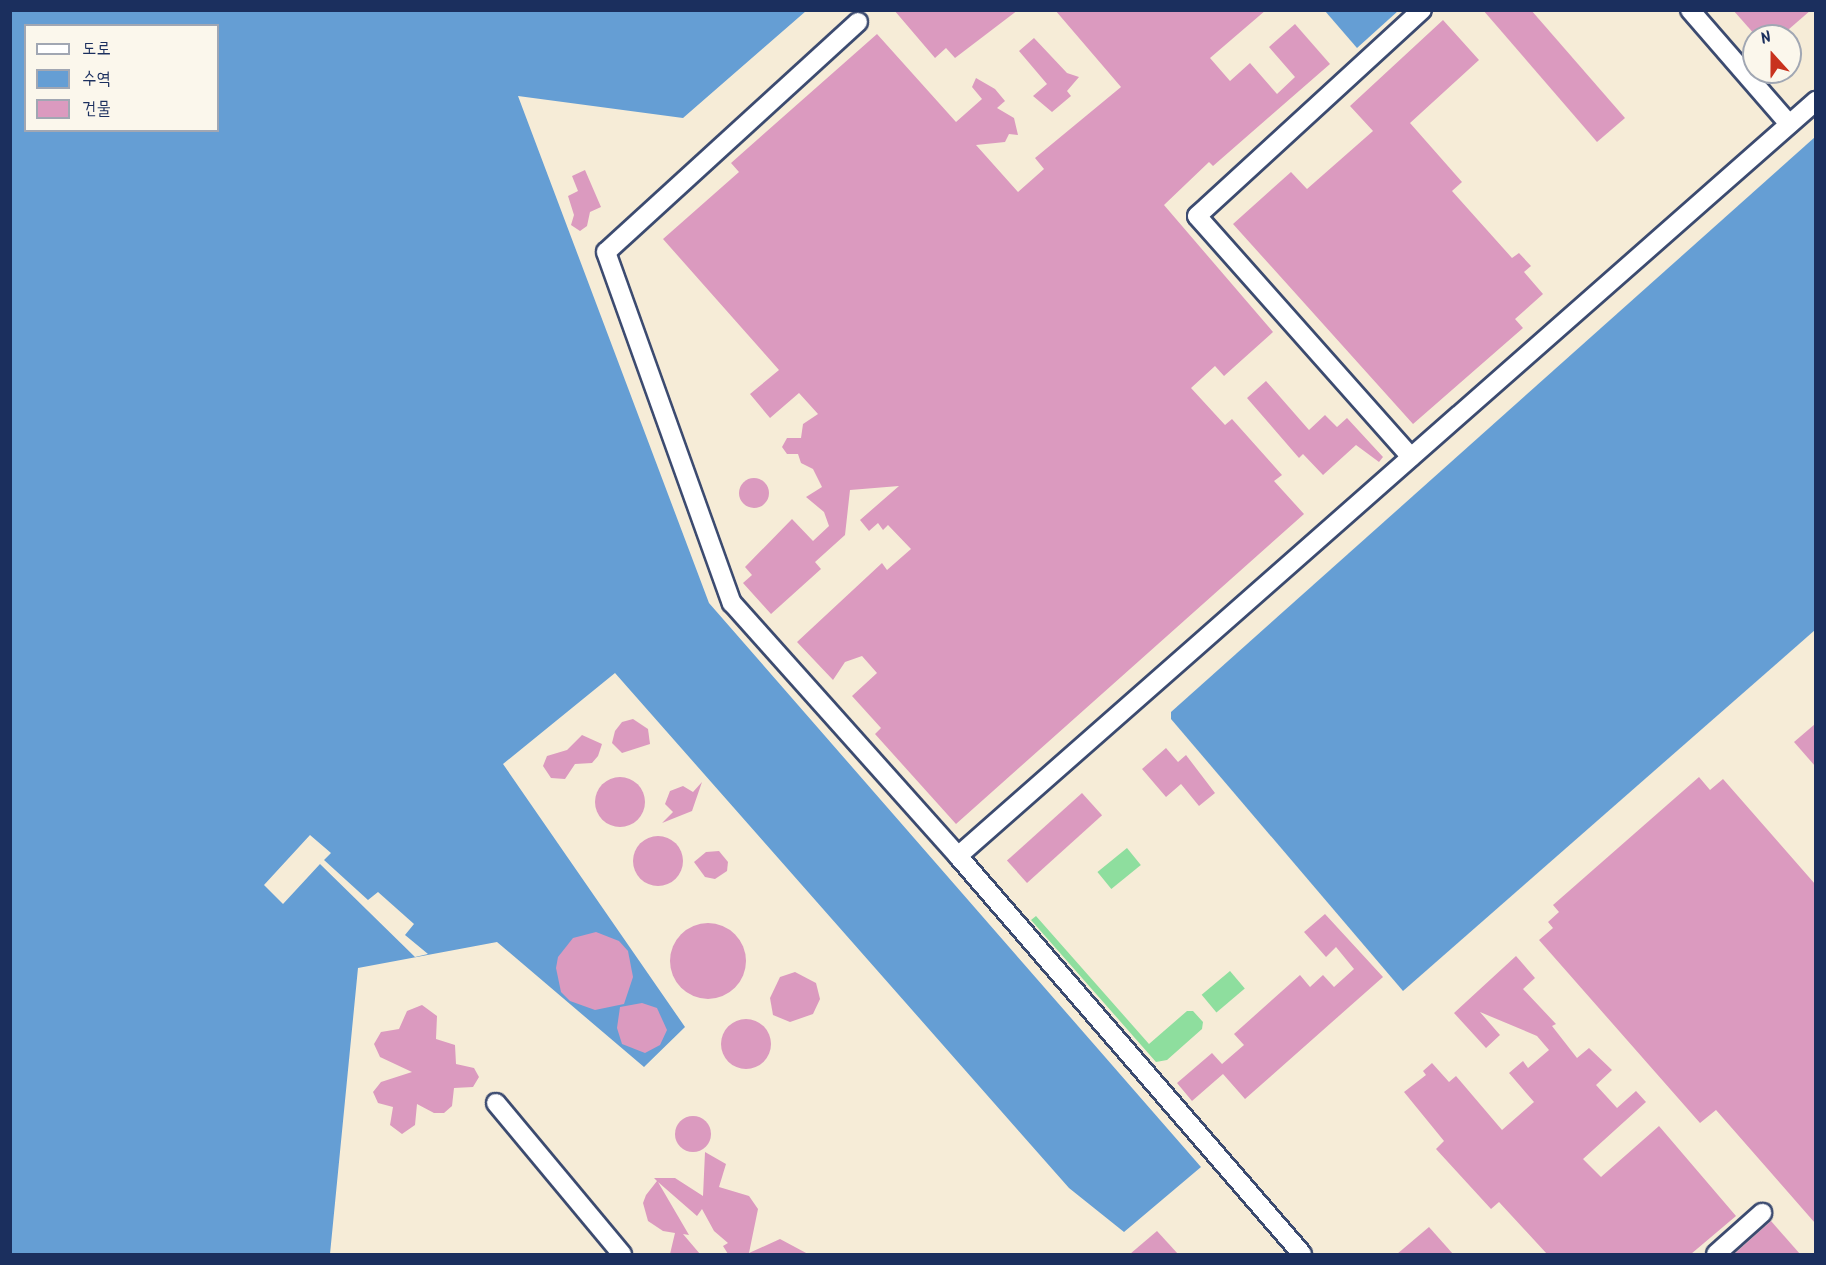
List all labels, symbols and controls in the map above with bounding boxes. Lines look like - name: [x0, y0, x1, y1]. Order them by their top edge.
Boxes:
- legend: [24, 24, 219, 132]
- north arrow: [1742, 24, 1802, 84]
- text: N: [1757, 25, 1775, 52]
- text: 도로: [82, 35, 111, 64]
- text: 수역: [82, 65, 111, 94]
- text: 건물: [82, 95, 111, 124]

